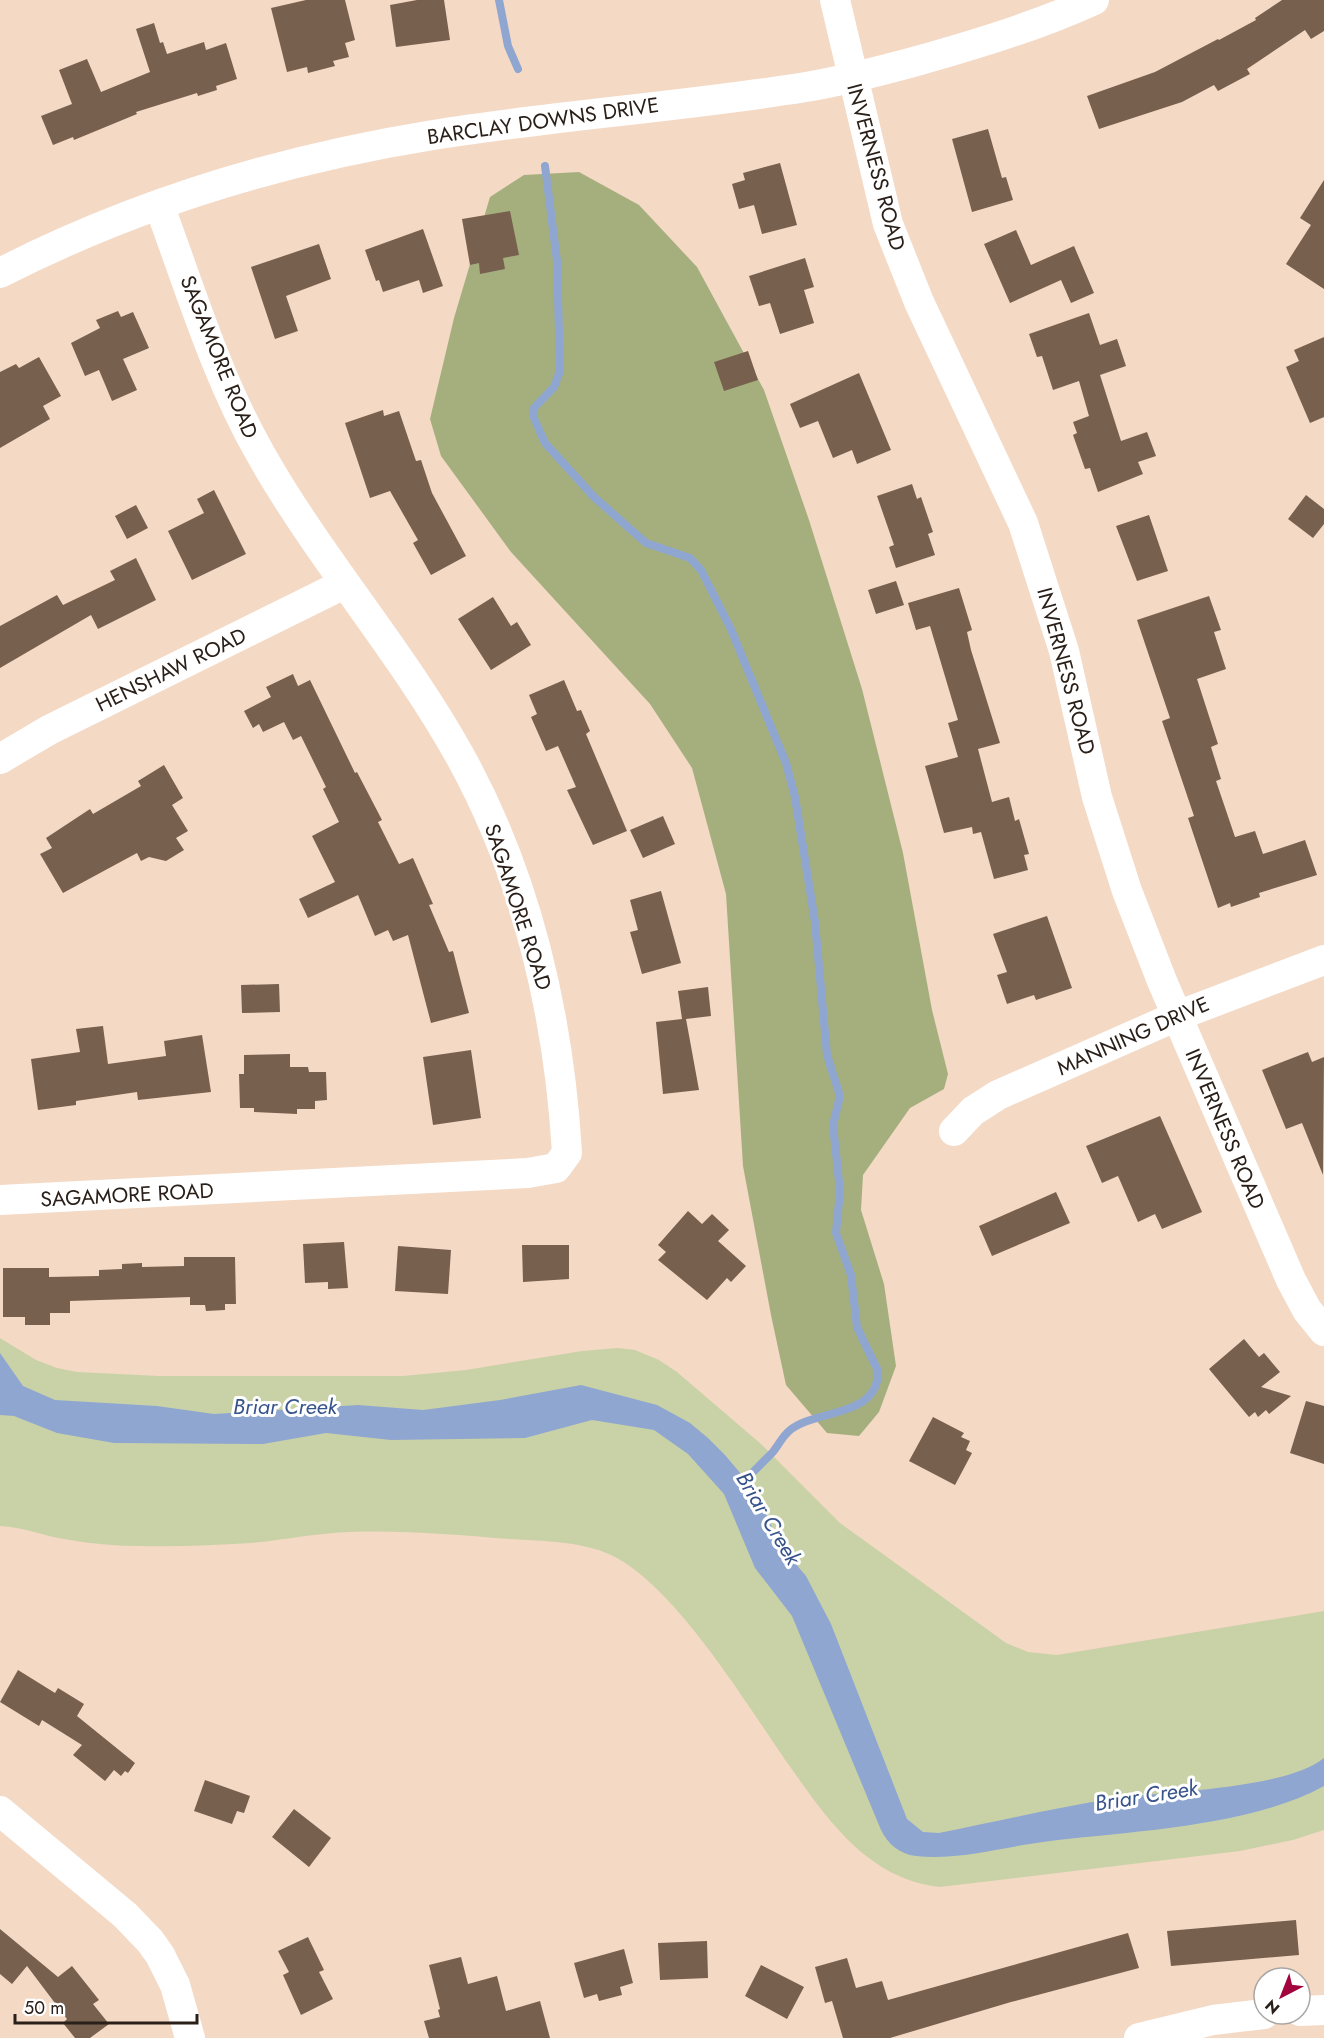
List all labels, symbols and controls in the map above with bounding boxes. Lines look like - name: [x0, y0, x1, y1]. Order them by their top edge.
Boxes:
- street label: INVERNESS ROAD: [839, 80, 913, 254]
- street label: BARCLAY DOWNS DRIVE: [425, 90, 661, 152]
- street label: SAGAMORE ROAD: [173, 271, 265, 443]
- street label: INVERNESS ROAD: [1029, 584, 1103, 758]
- street label: HENSHAW ROAD: [91, 621, 251, 719]
- street label: SAGAMORE ROAD: [477, 820, 559, 994]
- street label: MANNING DRIVE: [1052, 989, 1214, 1083]
- street label: INVERNESS ROAD: [1178, 1044, 1272, 1214]
- street label: SAGAMORE ROAD: [40, 1175, 214, 1215]
- water label: Briar Creek: [233, 1390, 339, 1422]
- water label: Briar Creek: [729, 1465, 810, 1572]
- water label: Briar Creek: [1092, 1771, 1201, 1819]
- north arrow: [1252, 1966, 1312, 2026]
- scale bar: [15, 1987, 196, 2025]
- text: N: [1260, 1994, 1285, 2020]
- text: 50 m: [24, 1995, 64, 2021]

